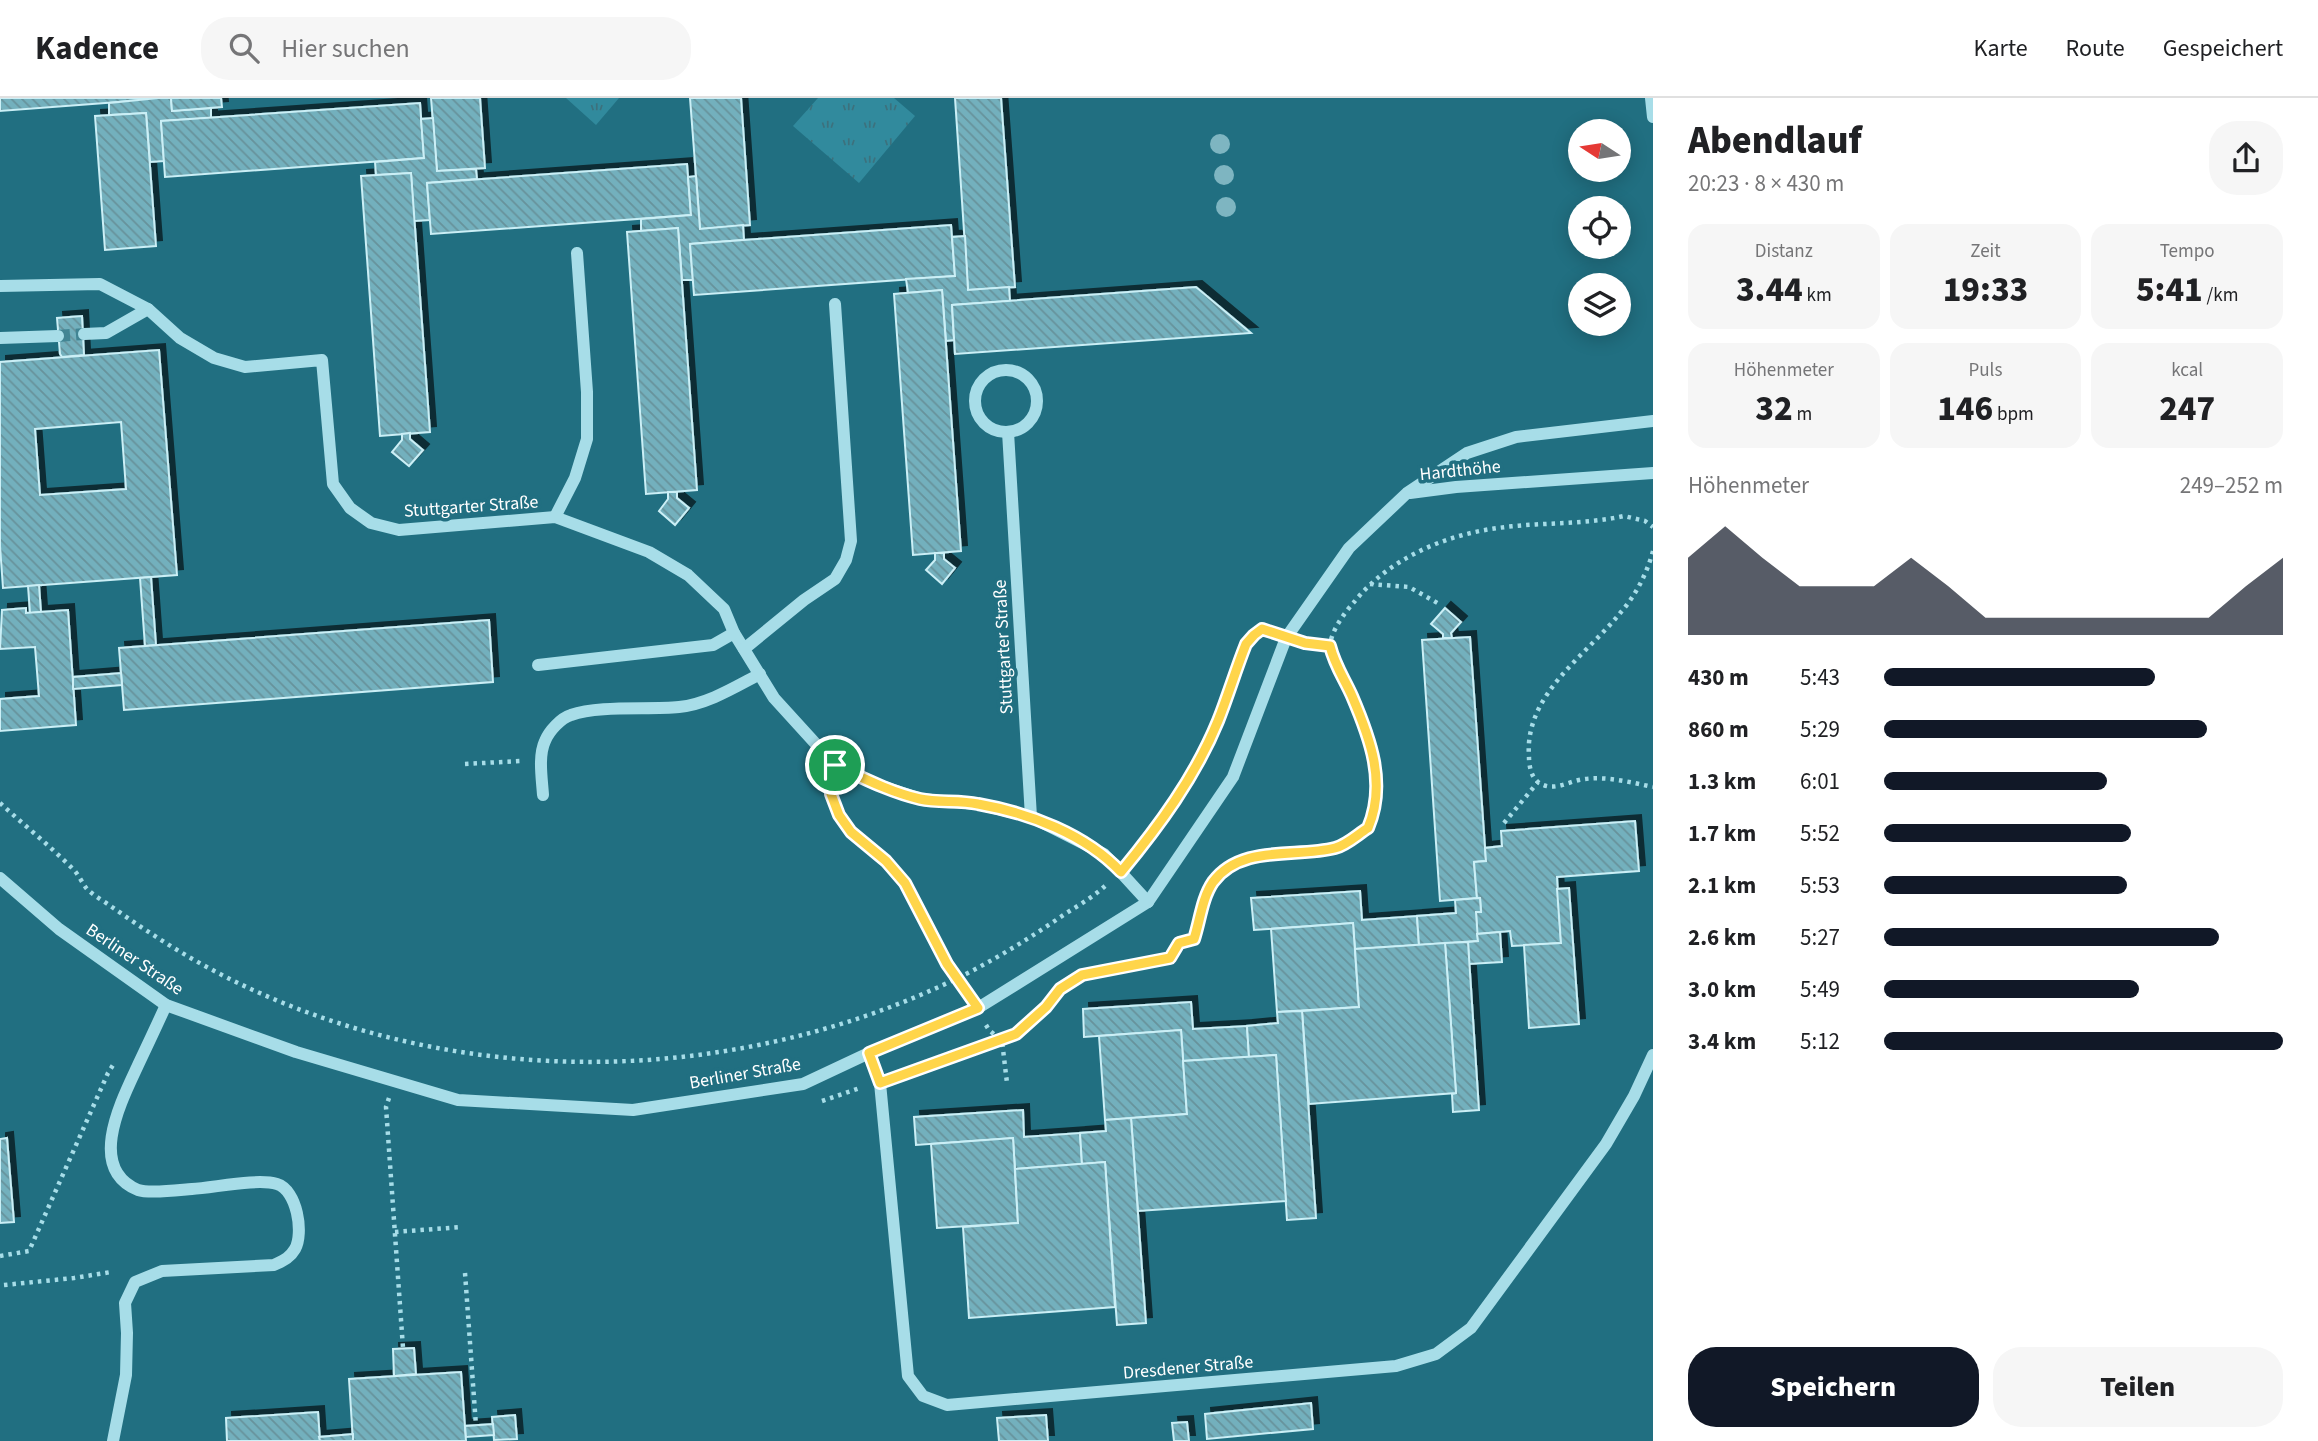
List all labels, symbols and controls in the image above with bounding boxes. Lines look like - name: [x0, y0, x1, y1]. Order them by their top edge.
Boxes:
- search box: [201, 17, 691, 80]
- text: Kadence: [35, 25, 159, 72]
- icon: search: [225, 29, 263, 67]
- text: Hier suchen: [281, 30, 410, 67]
- text: Karte: [1974, 31, 2028, 66]
- text: Route: [2066, 31, 2125, 66]
- text: Gespeichert: [2163, 31, 2283, 66]
- text: Abendlauf: [1688, 114, 1862, 168]
- north arrow: [1568, 119, 1631, 182]
- map controls: [1568, 119, 1631, 336]
- button: share: [2209, 121, 2283, 195]
- text: 20:23 · 8 × 430 m: [1688, 167, 1844, 200]
- button: locate: [1568, 196, 1631, 259]
- text: Distanz: [1755, 238, 1813, 265]
- text: Zeit: [1970, 238, 2001, 265]
- text: Tempo: [2160, 238, 2215, 265]
- text: 3.44: [1736, 265, 1803, 315]
- text: 19:33: [1943, 265, 2028, 315]
- text: 5:41: [2136, 265, 2203, 315]
- button: layers: [1568, 273, 1631, 336]
- text: km: [1803, 282, 1832, 309]
- text: /km: [2203, 282, 2238, 309]
- text: Höhenmeter: [1734, 357, 1834, 384]
- text: Puls: [1969, 357, 2002, 384]
- text: kcal: [2171, 357, 2203, 384]
- text: 32: [1755, 384, 1793, 434]
- text: 146: [1937, 384, 1993, 434]
- text: 247: [2159, 384, 2215, 434]
- text: m: [1793, 401, 1812, 428]
- text: bpm: [1993, 401, 2034, 428]
- street label: Hardthöhe: [1418, 454, 1502, 487]
- text: Höhenmeter: [1688, 469, 1809, 502]
- text: 249–252 m: [2180, 469, 2283, 502]
- street label: Stuttgarter Straße: [403, 489, 539, 524]
- street label: Stuttgarter Straße: [987, 579, 1020, 715]
- text: 430 m: [1688, 661, 1749, 694]
- text: 5:43: [1800, 661, 1840, 694]
- text: 860 m: [1688, 713, 1749, 746]
- text: 5:29: [1800, 713, 1840, 746]
- pin: [805, 735, 865, 795]
- icon: arrive: [816, 746, 854, 784]
- text: 1.3 km: [1688, 765, 1756, 798]
- text: 6:01: [1800, 765, 1840, 798]
- text: 1.7 km: [1688, 817, 1756, 850]
- text: 5:52: [1800, 817, 1840, 850]
- text: 2.1 km: [1688, 869, 1756, 902]
- text: 5:53: [1800, 869, 1840, 902]
- street label: Berliner Straße: [81, 917, 189, 1001]
- text: 2.6 km: [1688, 921, 1756, 954]
- text: 5:27: [1800, 921, 1840, 954]
- text: 3.0 km: [1688, 973, 1756, 1006]
- text: 5:49: [1800, 973, 1840, 1006]
- text: 3.4 km: [1688, 1025, 1756, 1058]
- text: 5:12: [1800, 1025, 1840, 1058]
- street label: Berliner Straße: [687, 1051, 803, 1096]
- button: Speichern: [1688, 1347, 1979, 1427]
- button: Teilen: [1993, 1347, 2283, 1427]
- street label: Dresdener Straße: [1122, 1349, 1254, 1386]

